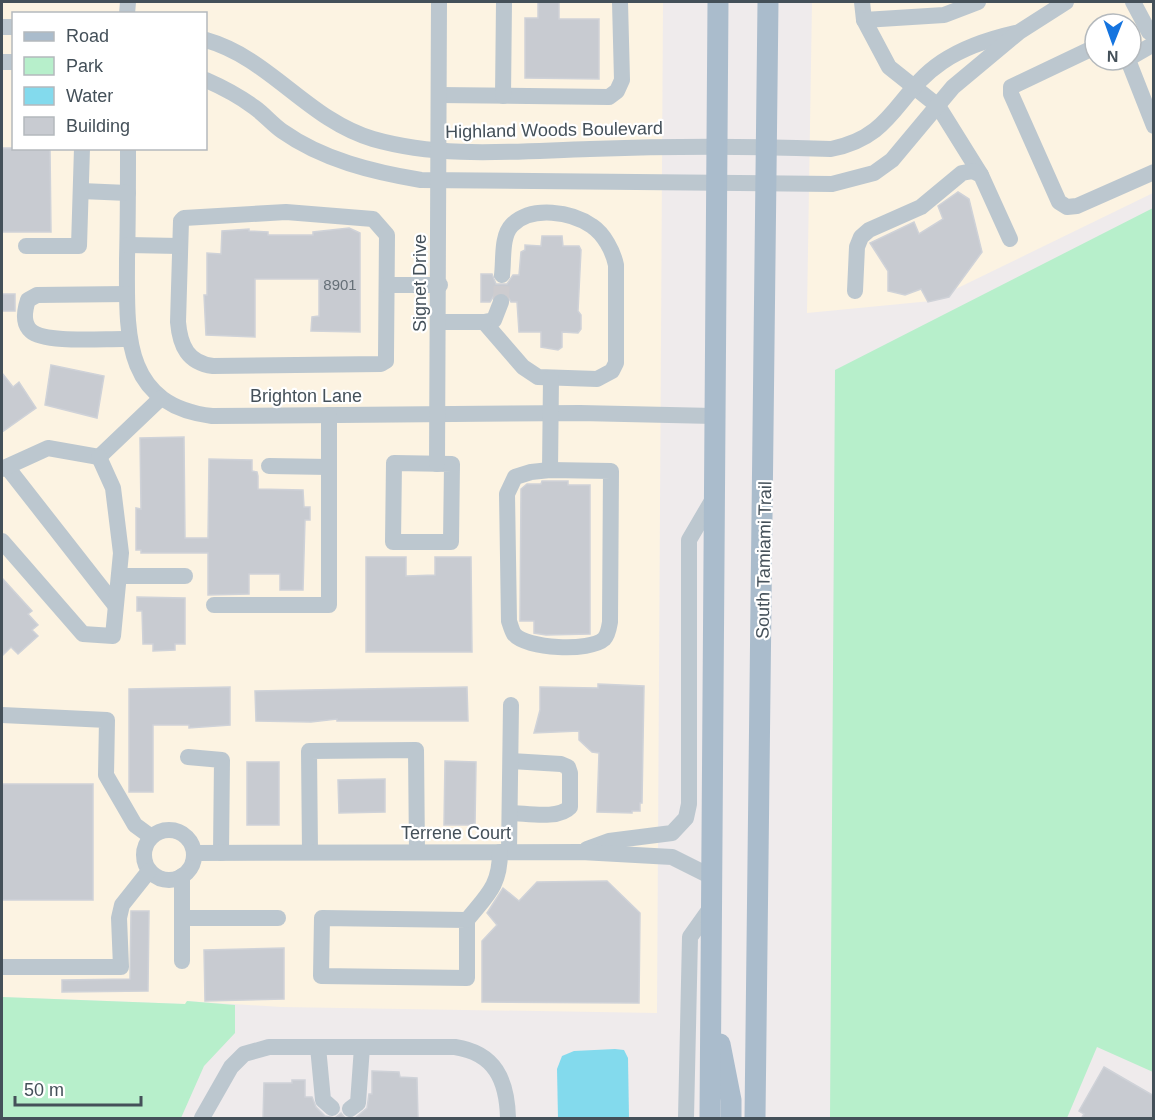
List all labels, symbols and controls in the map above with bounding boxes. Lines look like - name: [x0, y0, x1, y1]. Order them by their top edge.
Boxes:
- legend: [12, 12, 207, 150]
- north arrow: [1083, 12, 1143, 72]
- text: Road: [66, 26, 109, 46]
- text: N: [1107, 48, 1119, 65]
- text: Park: [66, 56, 104, 76]
- text: Water: [66, 86, 113, 106]
- text: Building: [66, 116, 130, 136]
- street label: Highland Woods Boulevard: [445, 118, 663, 142]
- street label: Signet Drive: [410, 234, 430, 332]
- house number: 8901: [323, 276, 357, 293]
- street label: Brighton Lane: [250, 386, 362, 406]
- street label: South Tamiami Trail: [753, 481, 775, 639]
- street label: Terrene Court: [401, 823, 511, 843]
- scale bar: [15, 1069, 141, 1107]
- text: 50 m: [24, 1080, 64, 1100]

